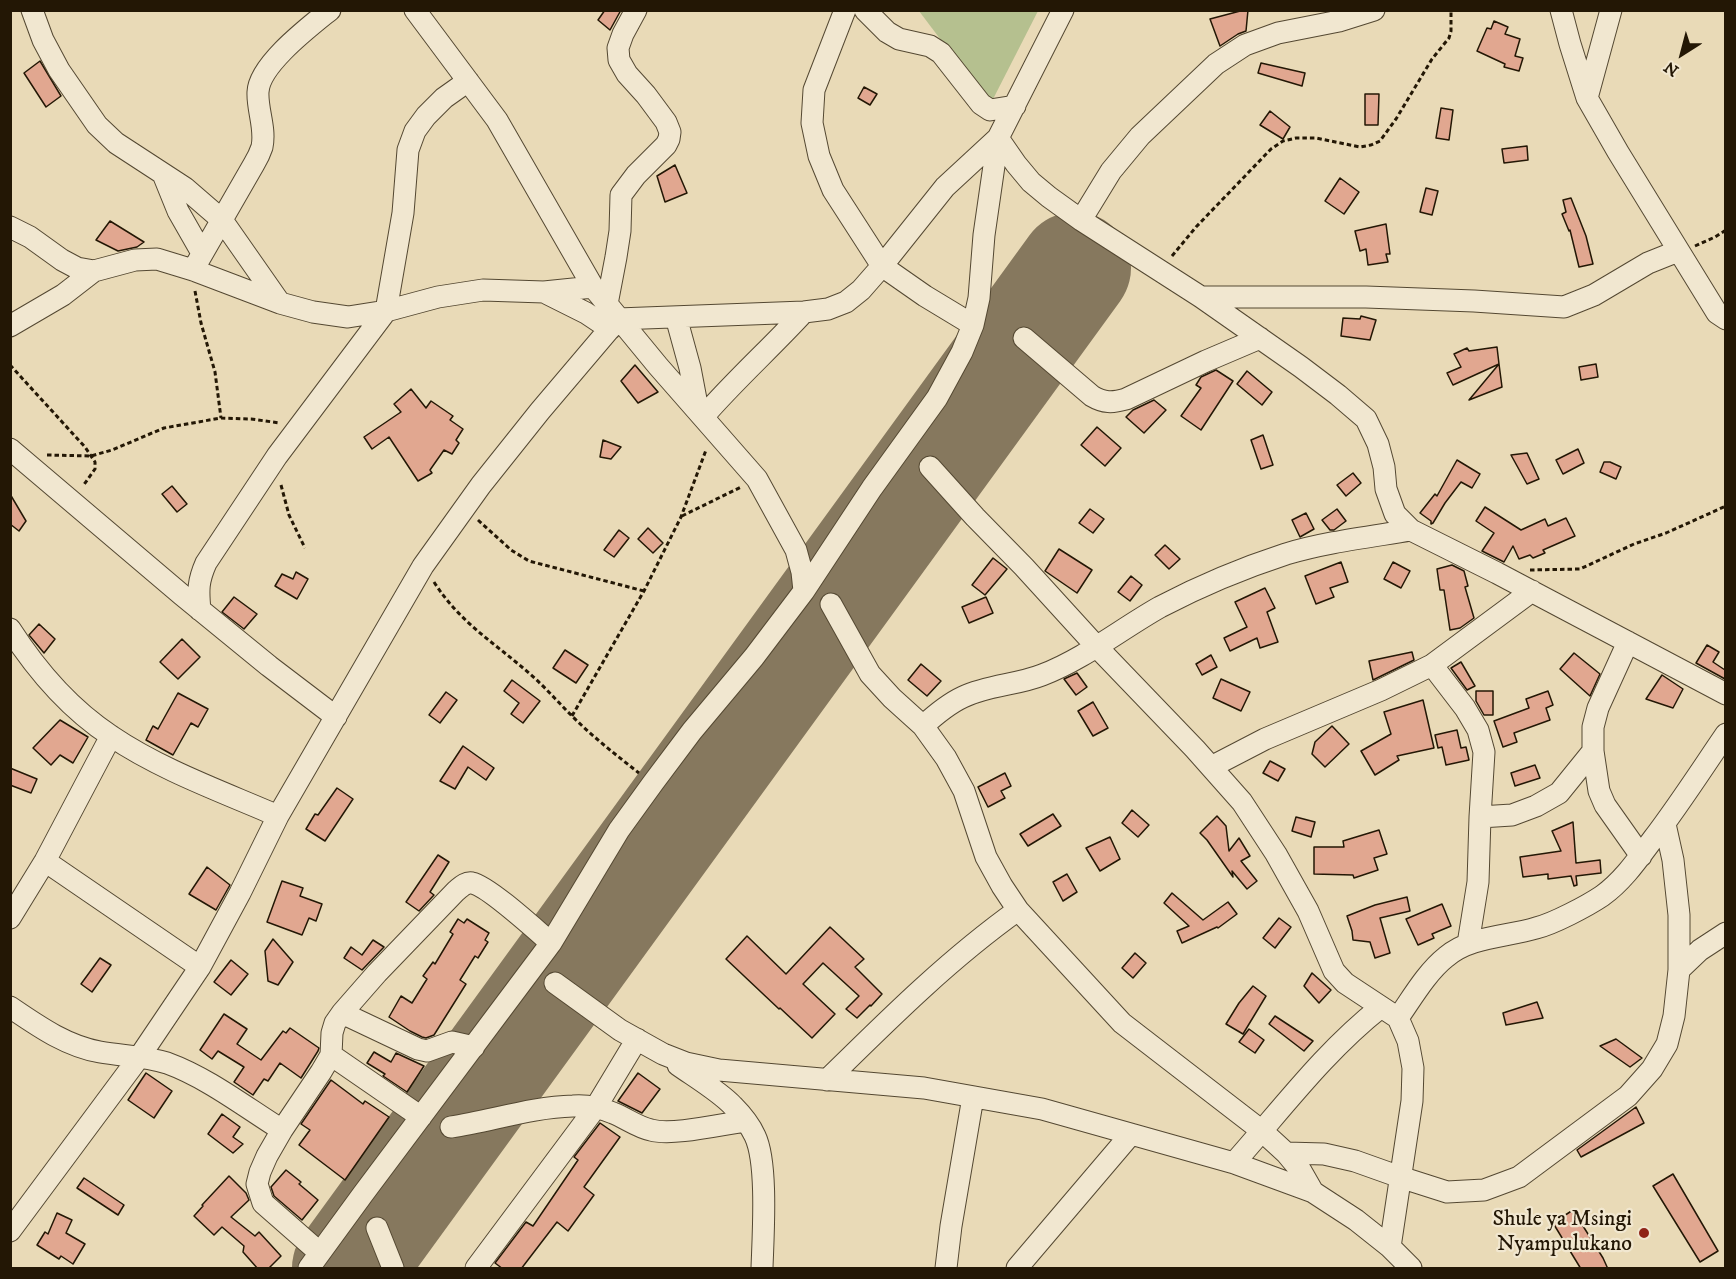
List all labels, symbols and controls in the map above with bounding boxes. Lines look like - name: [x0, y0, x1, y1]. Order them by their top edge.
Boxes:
- north arrow: [1652, 24, 1712, 84]
- text: N: [1660, 57, 1683, 81]
- place label: Shule ya Msingi Nyampulukano: [1493, 1207, 1632, 1258]
- marker: Shule ya Msingi Nyampulukano: [1637, 1226, 1651, 1240]

